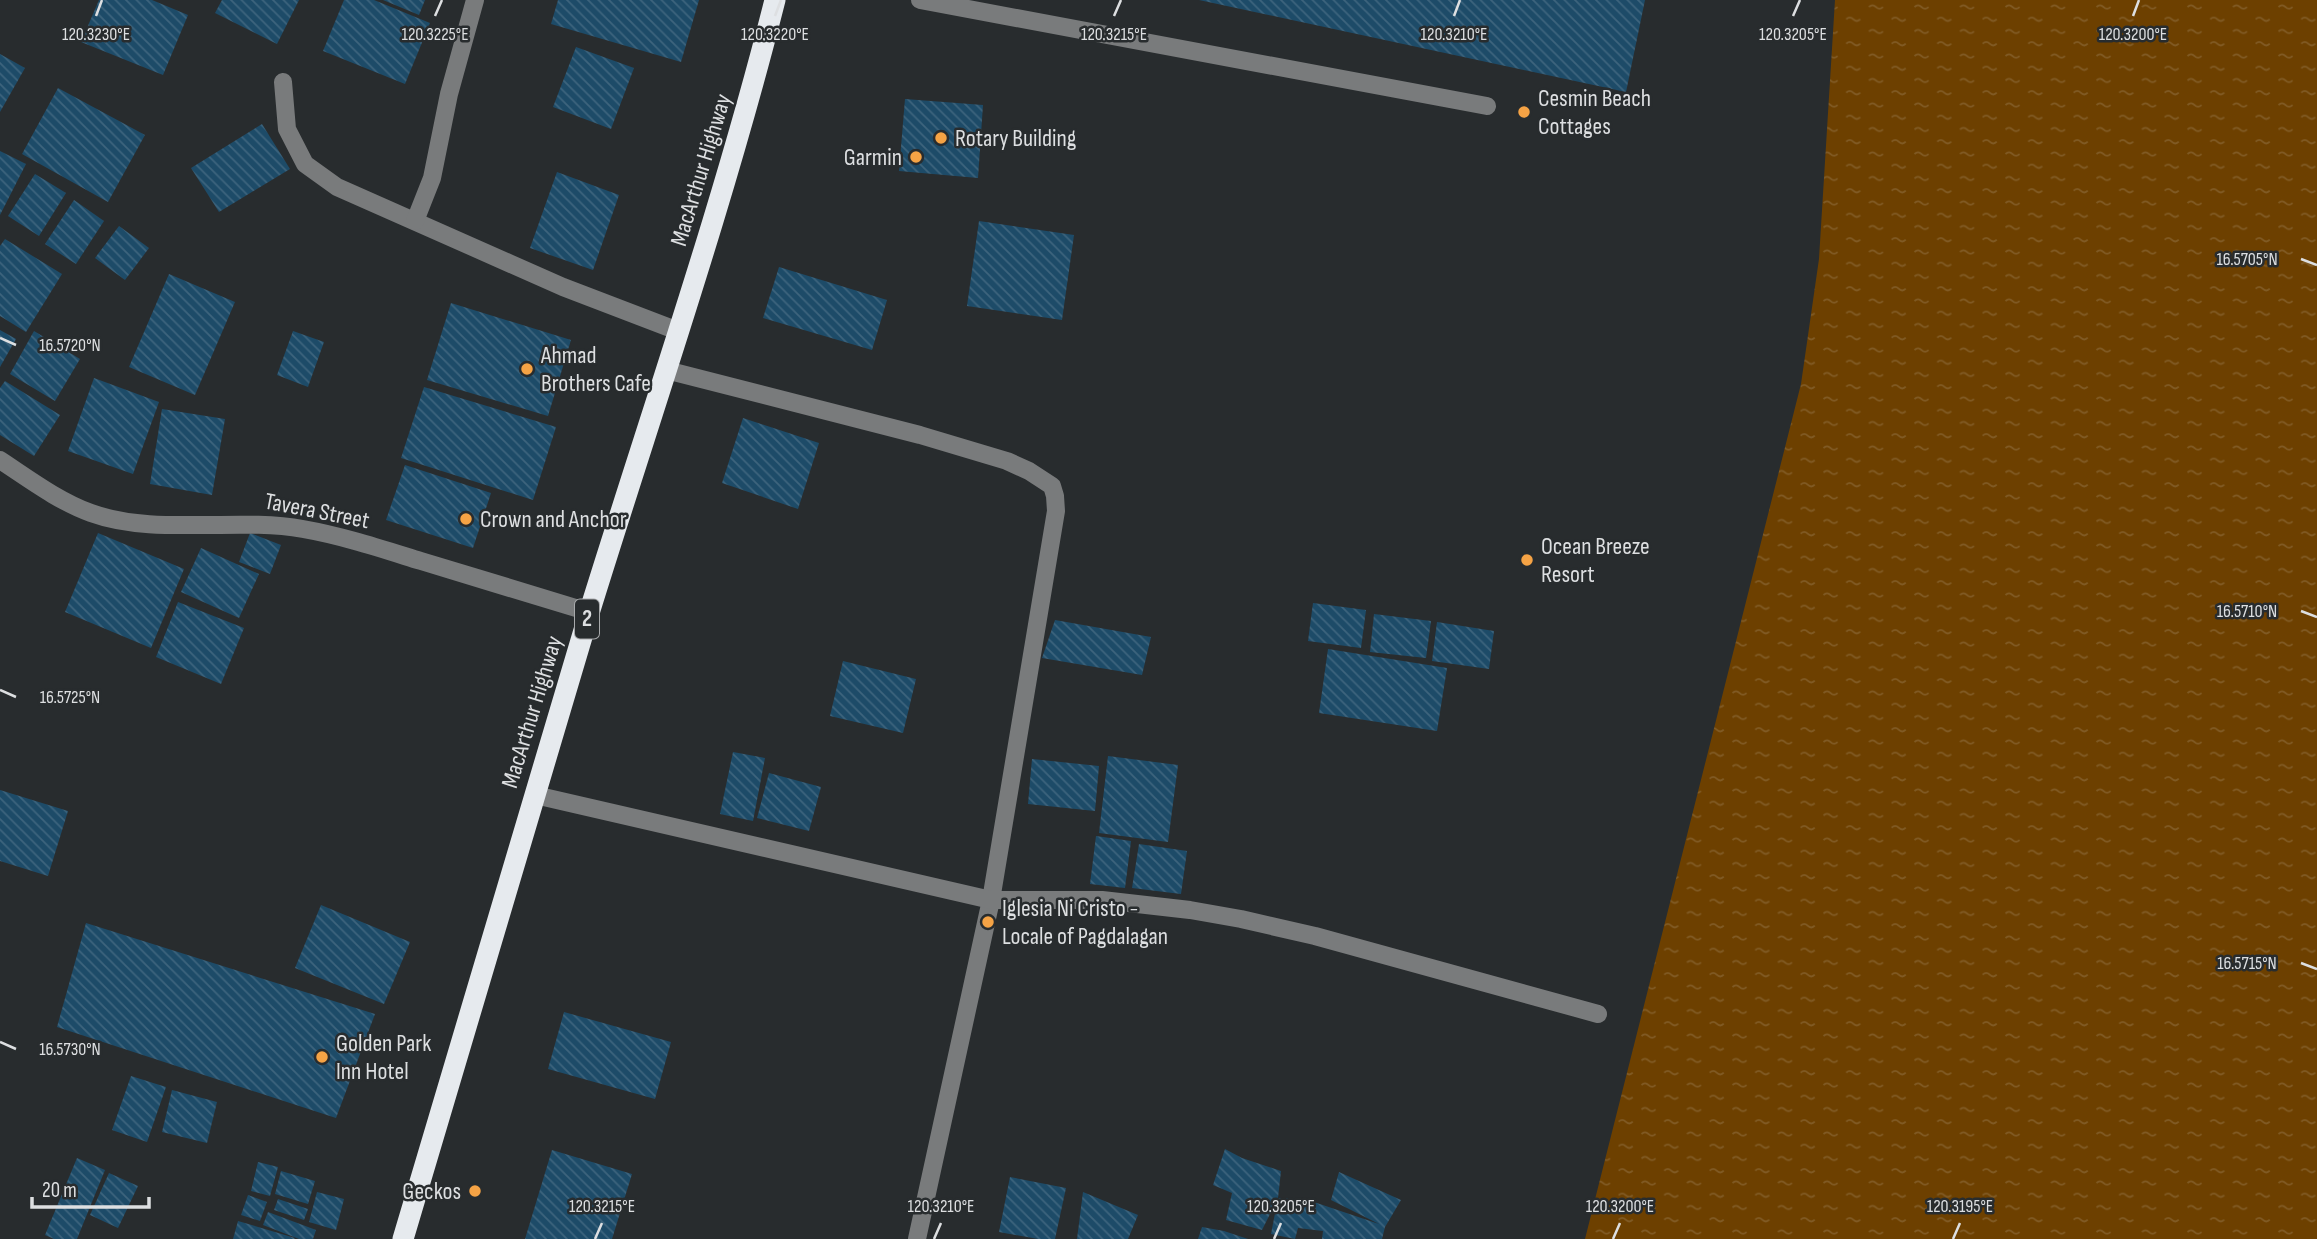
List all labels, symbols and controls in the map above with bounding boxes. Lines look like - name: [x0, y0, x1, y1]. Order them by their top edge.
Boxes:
- text: 120.3230°E: [62, 24, 130, 45]
- text: 120.3225°E: [401, 24, 469, 45]
- text: 120.3220°E: [741, 24, 809, 45]
- text: 120.3215°E: [1081, 24, 1147, 45]
- text: 120.3210°E: [1421, 24, 1487, 45]
- text: 120.3205°E: [1759, 24, 1827, 45]
- text: 120.3200°E: [2099, 24, 2167, 45]
- place label: Cesmin Beach Cottages: [1538, 84, 1651, 141]
- street label: MacArthur Highway: [664, 91, 738, 249]
- marker: Cesmin Beach Cottages: [1516, 104, 1532, 120]
- place label: Rotary Building: [955, 124, 1076, 153]
- marker: Rotary Building: [933, 130, 949, 146]
- place label: Garmin: [844, 143, 902, 172]
- marker: Garmin: [908, 149, 924, 165]
- text: 16.5705°N: [2216, 249, 2278, 270]
- text: 16.5720°N: [39, 335, 101, 356]
- place label: Ahmad Brothers Cafe: [540, 341, 651, 398]
- marker: Ahmad Brothers Cafe: [519, 361, 535, 377]
- street label: Tavera Street: [262, 487, 372, 535]
- place label: Crown and Anchor: [480, 505, 627, 534]
- marker: Crown and Anchor: [458, 511, 474, 527]
- place label: Ocean Breeze Resort: [1541, 532, 1650, 589]
- marker: Ocean Breeze Resort: [1519, 552, 1535, 568]
- road number: 2: [575, 600, 599, 638]
- text: 16.5710°N: [2217, 601, 2277, 622]
- street label: MacArthur Highway: [495, 633, 569, 791]
- text: 16.5725°N: [40, 687, 100, 708]
- place label: Iglesia Ni Cristo - Locale of Pagdalagan: [1002, 894, 1168, 951]
- marker: Iglesia Ni Cristo - Locale of Pagdalagan: [980, 914, 996, 930]
- text: 16.5715°N: [2217, 953, 2277, 974]
- place label: Golden Park Inn Hotel: [336, 1029, 431, 1086]
- text: 16.5730°N: [39, 1039, 101, 1060]
- marker: Golden Park Inn Hotel: [314, 1049, 330, 1065]
- scale bar: [32, 1166, 149, 1210]
- place label: Geckos: [402, 1177, 461, 1206]
- text: 20 m: [42, 1178, 77, 1203]
- marker: Geckos: [467, 1183, 483, 1199]
- text: 120.3215°E: [569, 1196, 635, 1217]
- text: 120.3210°E: [908, 1196, 974, 1217]
- text: 120.3205°E: [1247, 1196, 1315, 1217]
- text: 120.3200°E: [1586, 1196, 1654, 1217]
- text: 120.3195°E: [1927, 1196, 1993, 1217]

